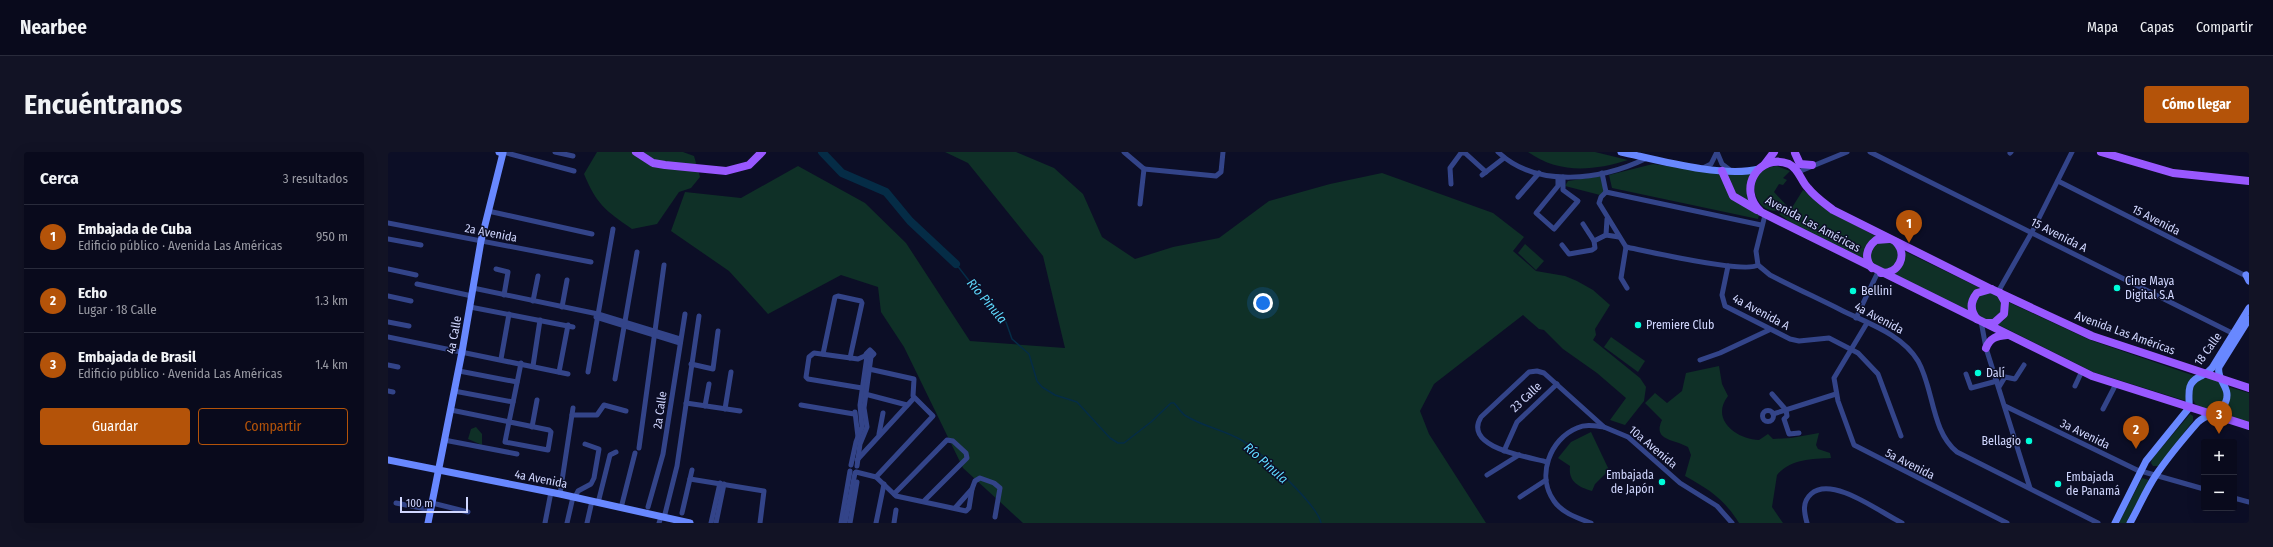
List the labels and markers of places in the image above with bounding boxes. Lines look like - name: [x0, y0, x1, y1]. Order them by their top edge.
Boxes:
- pin: 1: [1896, 210, 1922, 243]
- place label: Cine Maya Digital S.A: [2125, 274, 2175, 302]
- marker: Cine Maya Digital S.A: [2112, 283, 2122, 293]
- place label: Bellini: [1861, 284, 1892, 298]
- marker: Bellini: [1848, 286, 1858, 296]
- place label: Premiere Club: [1646, 318, 1714, 332]
- marker: Premiere Club: [1633, 320, 1643, 330]
- place label: Dalí: [1986, 366, 2005, 380]
- marker: Dalí: [1973, 368, 1983, 378]
- pin: 3: [2206, 401, 2232, 434]
- pin: 2: [2123, 416, 2149, 449]
- place label: Bellagio: [1981, 434, 2021, 448]
- marker: Bellagio: [2024, 436, 2034, 446]
- place label: Embajada de Japón: [1606, 468, 1654, 496]
- place label: Embajada de Panamá: [2066, 470, 2120, 498]
- marker: Embajada de Japón: [1657, 477, 1667, 487]
- marker: Embajada de Panamá: [2053, 479, 2063, 489]

